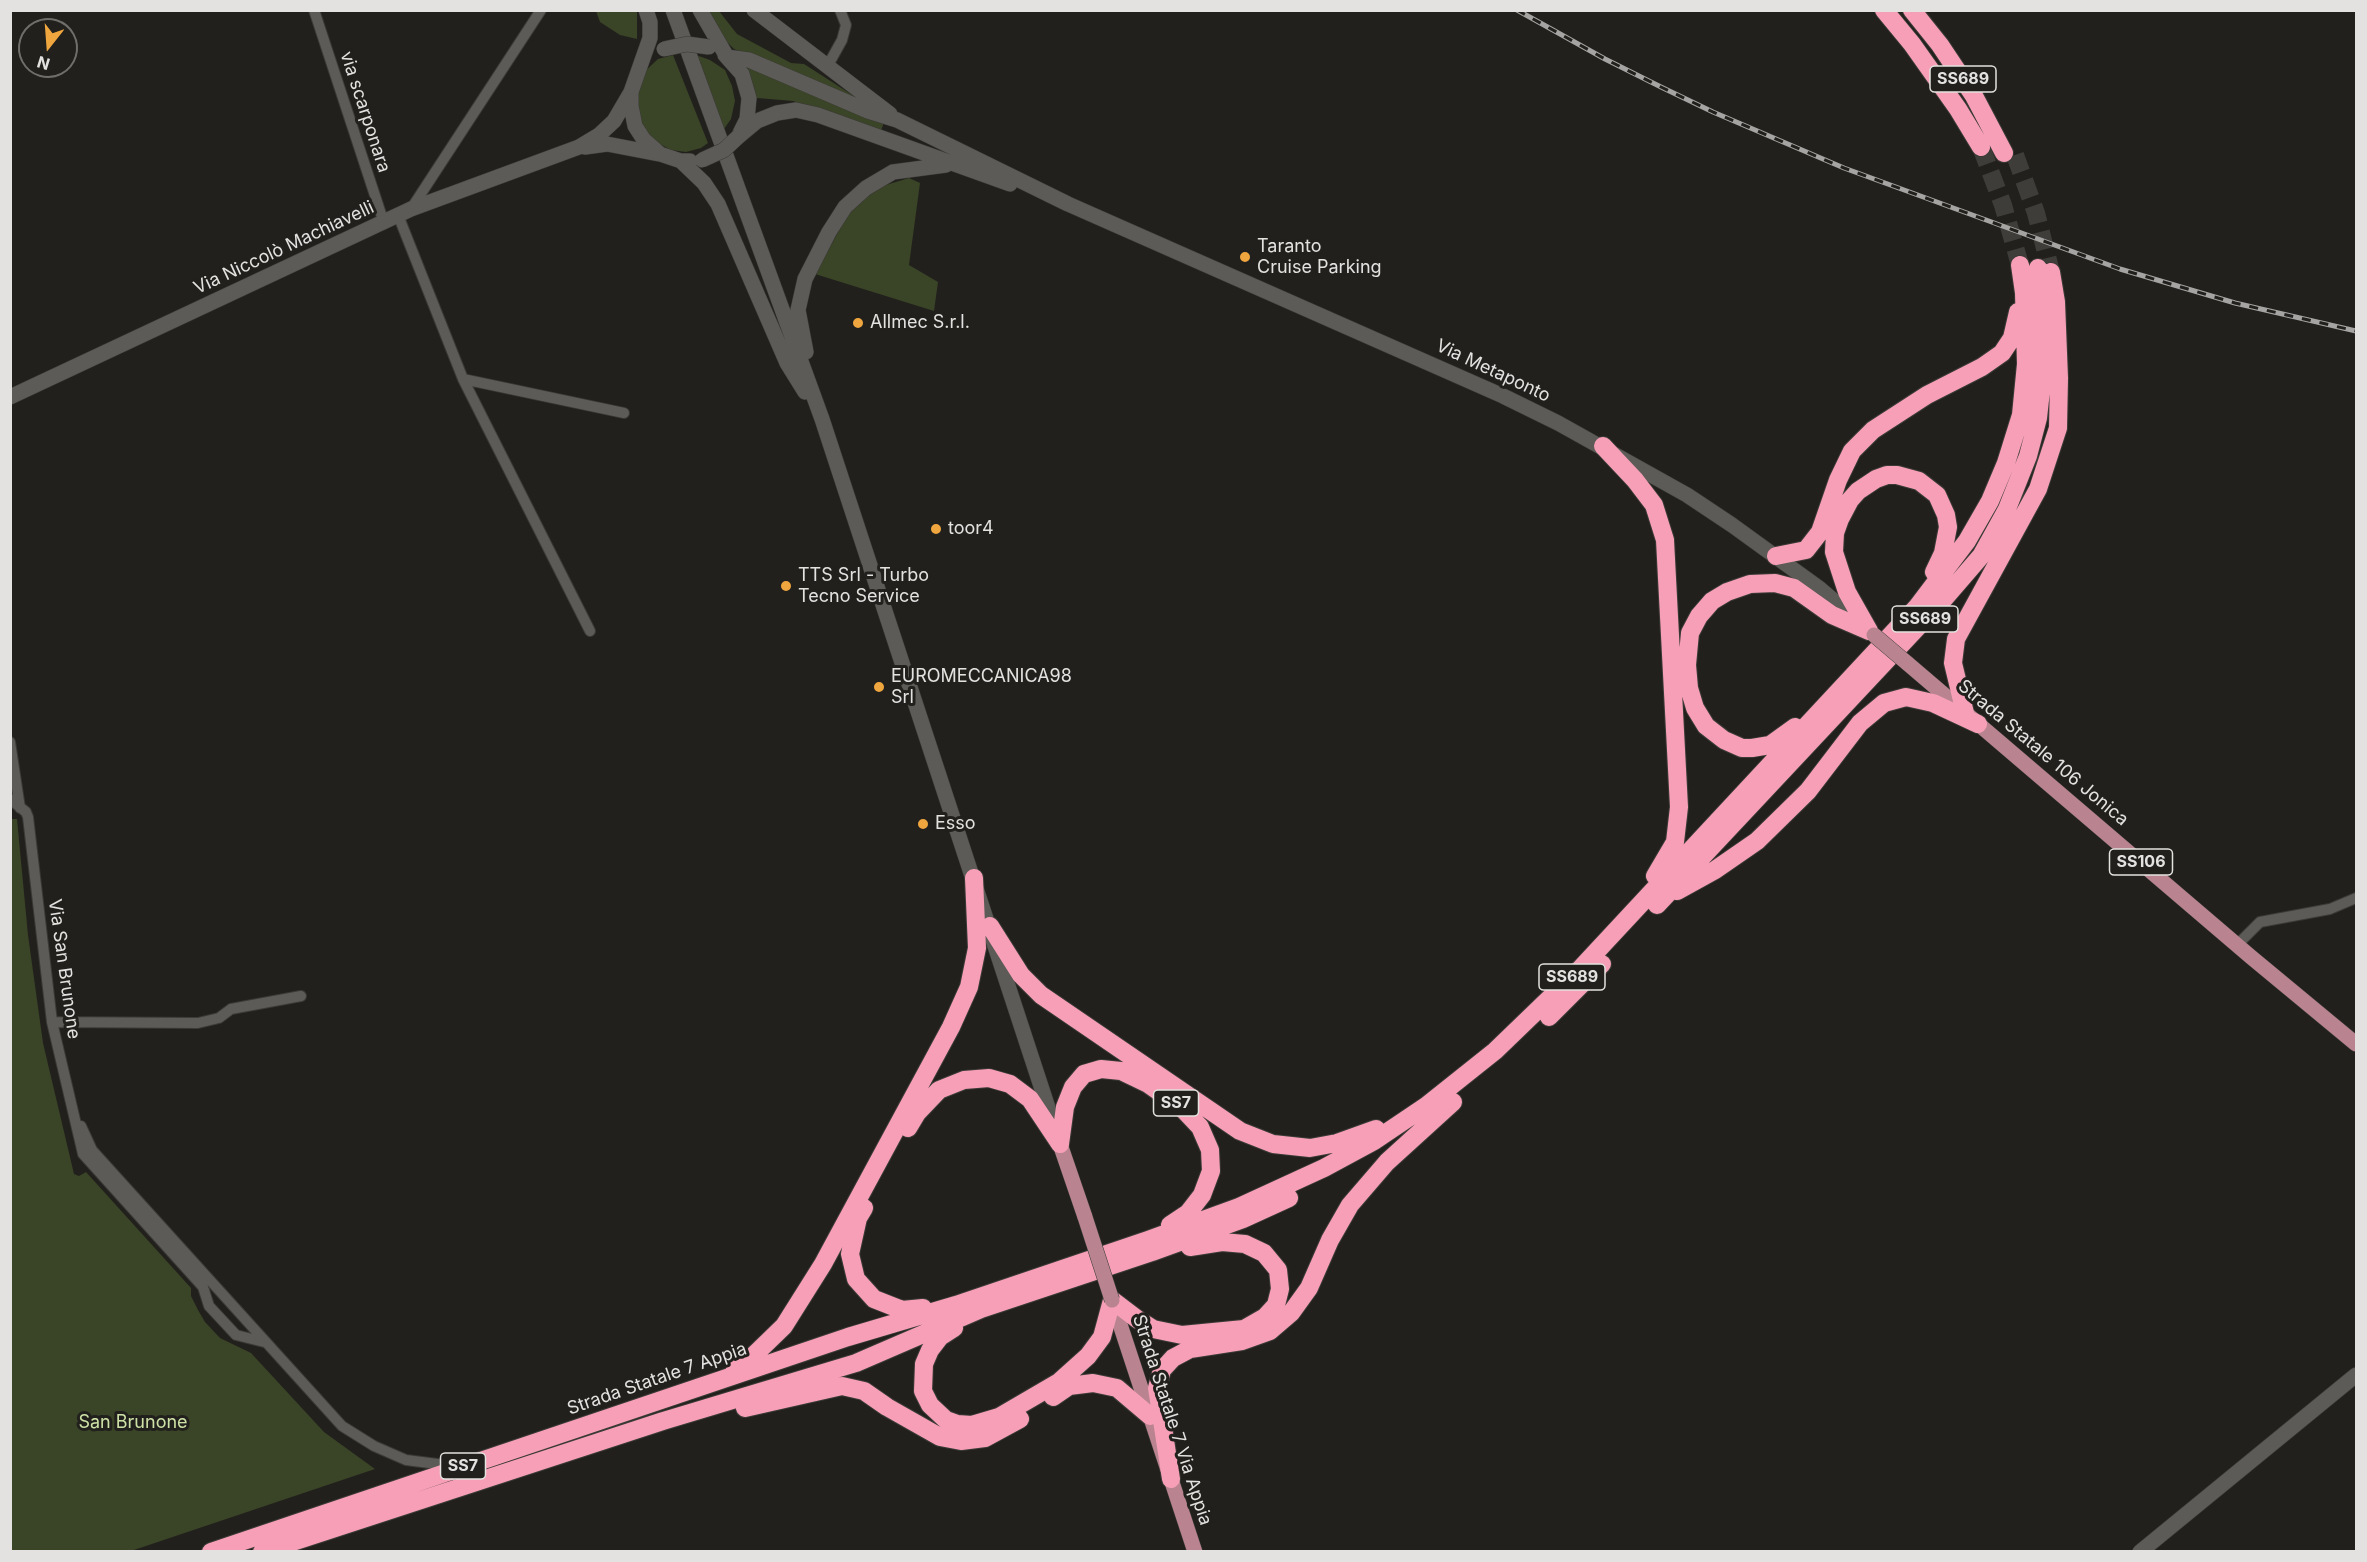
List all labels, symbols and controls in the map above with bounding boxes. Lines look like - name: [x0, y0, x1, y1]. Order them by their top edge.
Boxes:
- north arrow: [18, 18, 78, 78]
- street label: via scarponara: [335, 49, 395, 175]
- text: N: [35, 52, 52, 75]
- road number: SS689: [1930, 66, 1996, 92]
- street label: Via Niccolò Machiavelli: [190, 197, 378, 299]
- place label: Taranto Cruise Parking: [1257, 236, 1382, 278]
- marker: Taranto Cruise Parking: [1238, 250, 1252, 264]
- place label: Allmec S.r.l.: [870, 312, 970, 334]
- marker: Allmec S.r.l.: [851, 316, 865, 330]
- street label: Via Metaponto: [1432, 335, 1554, 407]
- place label: toor4: [948, 518, 994, 540]
- marker: toor4: [929, 522, 943, 536]
- place label: TTS Srl - Turbo Tecno Service: [798, 565, 929, 608]
- marker: TTS Srl - Turbo Tecno Service: [779, 579, 793, 593]
- road number: SS689: [1892, 606, 1958, 632]
- place label: EUROMECCANICA98 Srl: [891, 666, 1072, 708]
- street label: Strada Statale 106 Jonica: [1953, 675, 2133, 831]
- marker: EUROMECCANICA98 Srl: [872, 680, 886, 694]
- place label: Esso: [935, 813, 976, 835]
- marker: Esso: [916, 817, 930, 831]
- road number: SS106: [2110, 849, 2172, 875]
- street label: Via San Brunone: [43, 898, 85, 1040]
- road number: SS689: [1539, 964, 1605, 990]
- road number: SS7: [1154, 1090, 1198, 1116]
- street label: Strada Statale 7 Via Appia: [1128, 1312, 1216, 1528]
- street label: Strada Statale 7 Appia: [564, 1338, 750, 1420]
- park label: San Brunone: [78, 1412, 188, 1434]
- road number: SS7: [440, 1453, 486, 1479]

